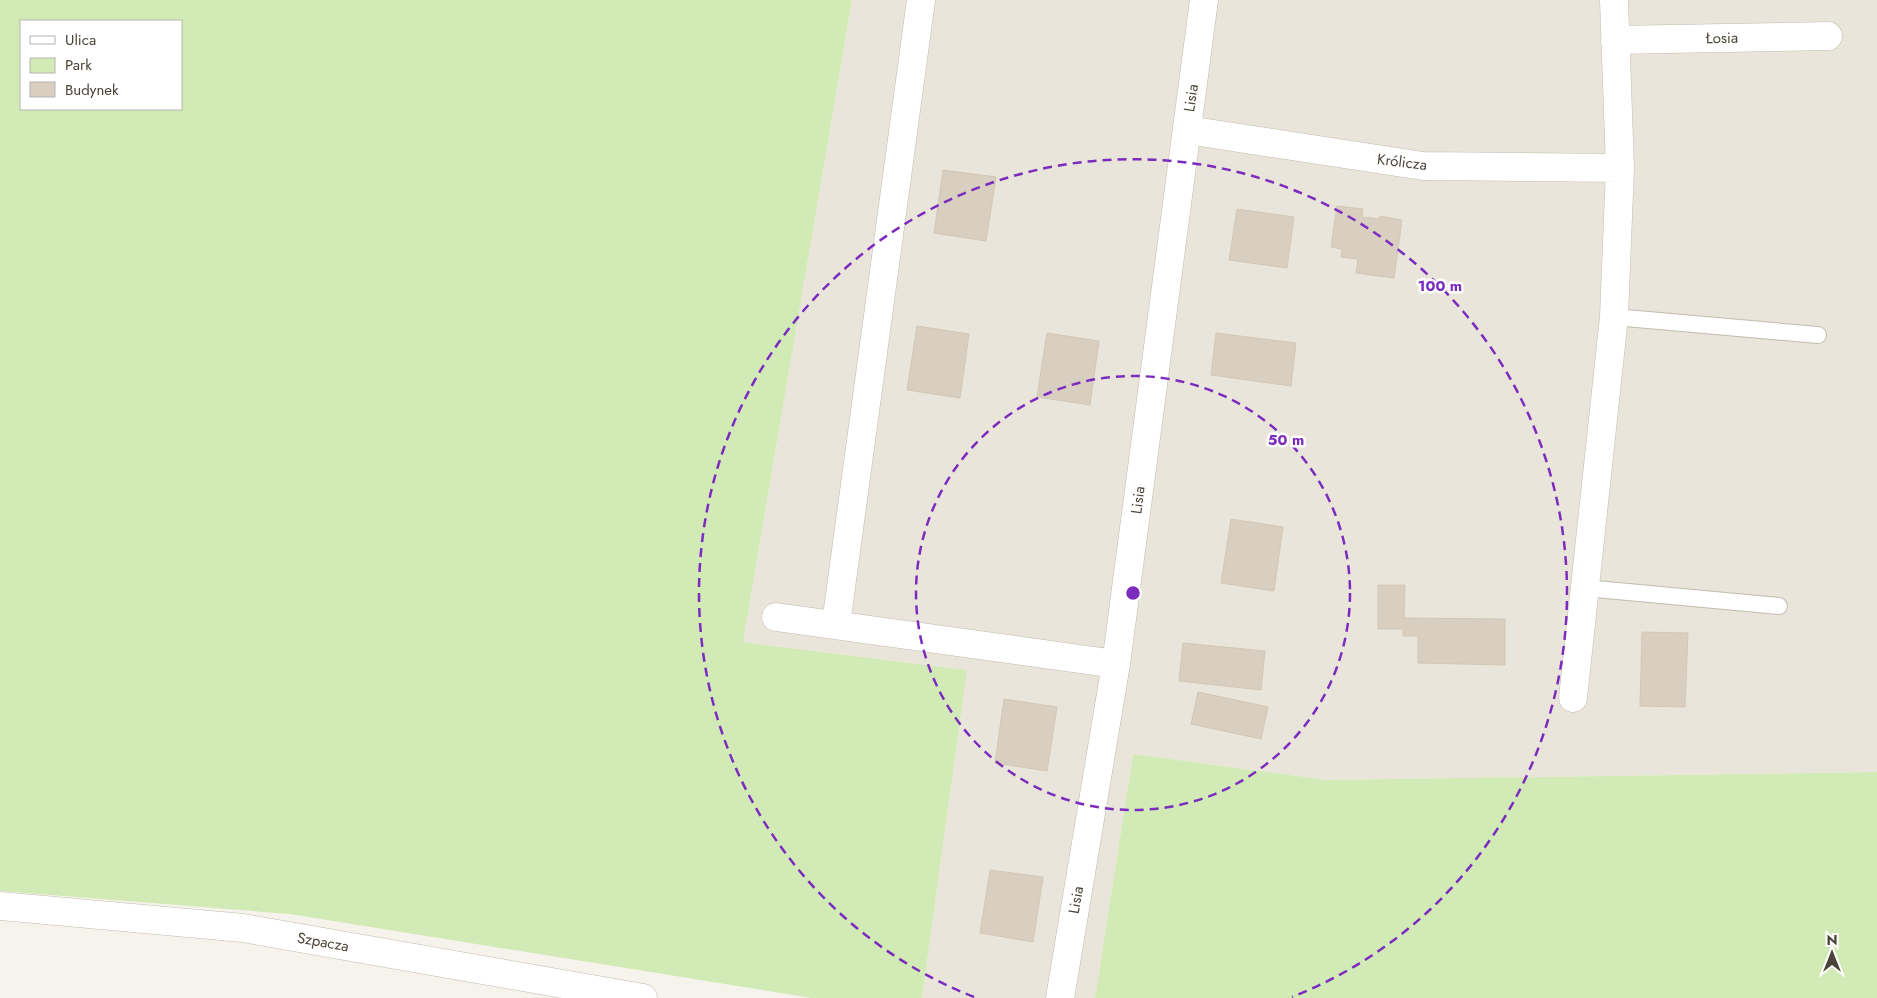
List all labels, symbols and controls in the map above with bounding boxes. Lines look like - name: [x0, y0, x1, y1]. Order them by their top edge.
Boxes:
- legend: [20, 20, 182, 110]
- street label: Łosia: [1705, 27, 1738, 49]
- text: Ulica: [65, 29, 96, 51]
- text: Park: [65, 54, 92, 76]
- text: Budynek: [65, 79, 119, 101]
- street label: Lisia: [1178, 83, 1204, 113]
- street label: Królicza: [1376, 148, 1428, 176]
- text: 100 m: [1418, 275, 1462, 297]
- text: 50 m: [1268, 429, 1304, 451]
- street label: Lisia: [1125, 485, 1151, 515]
- centre of rings: [1124, 584, 1142, 602]
- street label: Lisia: [1063, 884, 1089, 916]
- street label: Szpacza: [295, 927, 351, 957]
- north arrow: [1807, 928, 1857, 978]
- text: N: [1826, 930, 1838, 950]

